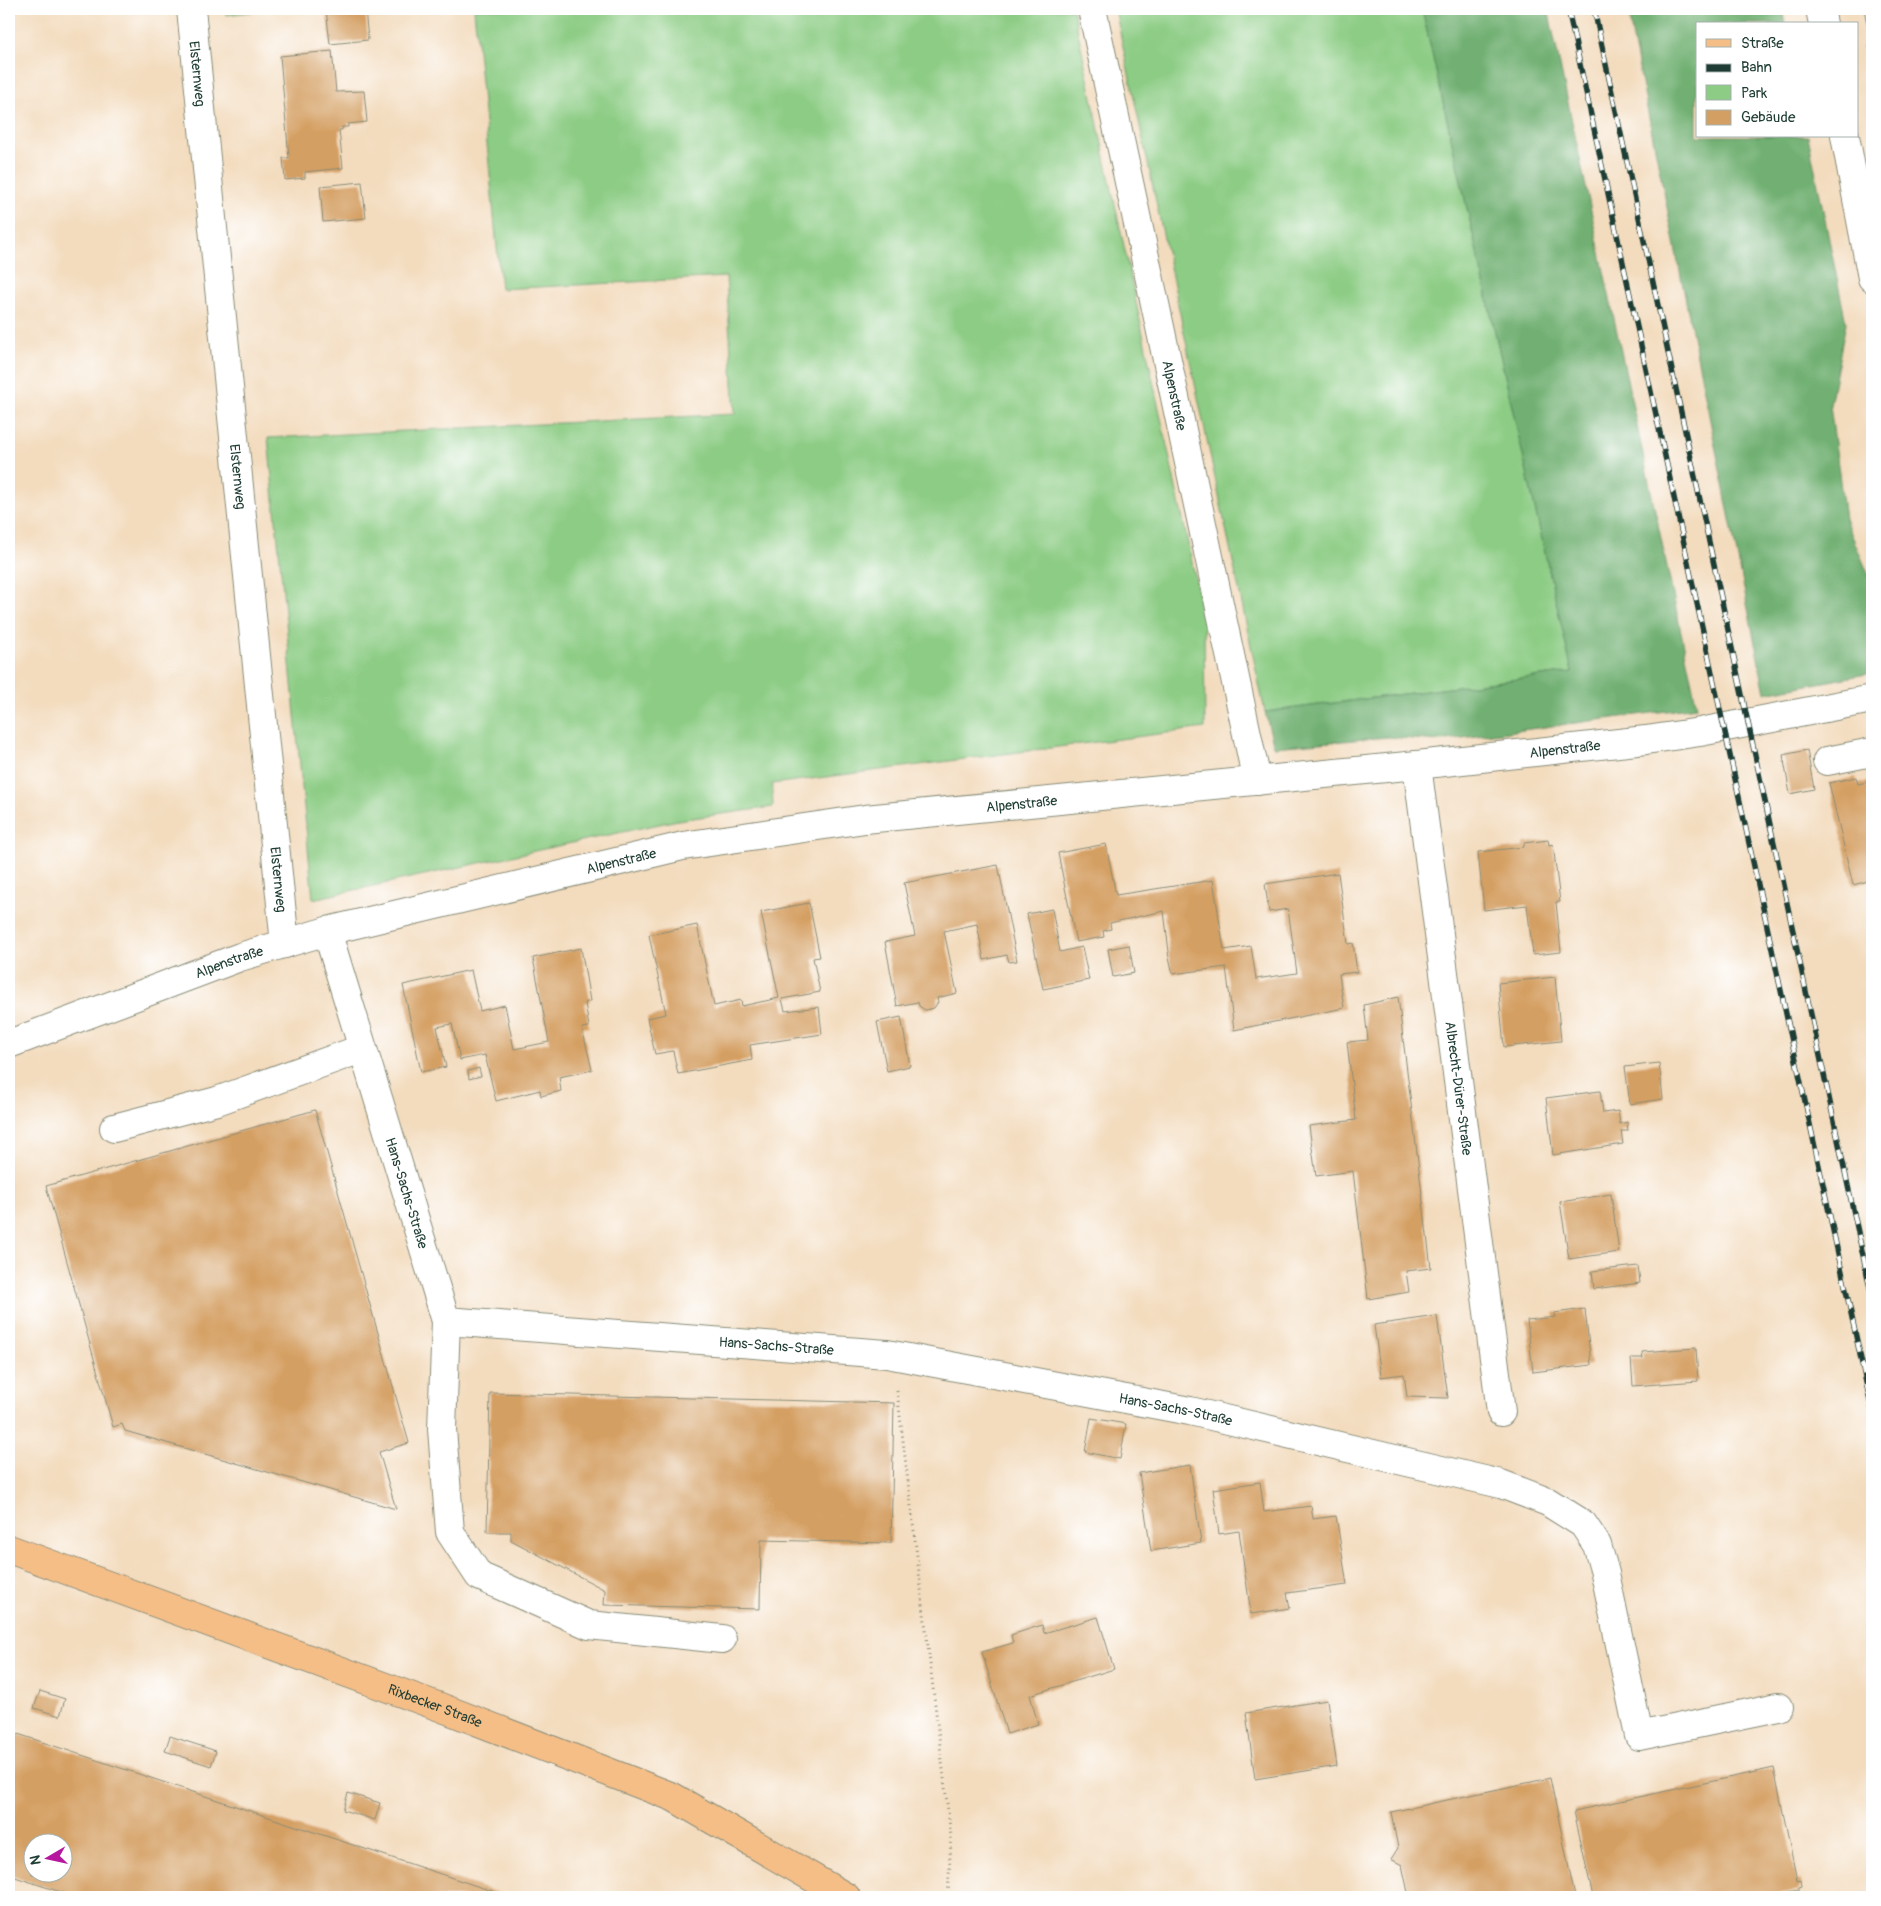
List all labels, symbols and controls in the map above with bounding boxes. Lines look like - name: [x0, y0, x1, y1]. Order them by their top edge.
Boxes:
- legend: [1696, 22, 1858, 138]
- text: Straße: [1741, 34, 1784, 53]
- street label: Elsternweg: [185, 40, 209, 107]
- text: Bahn: [1741, 58, 1772, 77]
- text: Park: [1741, 84, 1768, 103]
- text: Gebäude: [1741, 108, 1796, 127]
- street label: Alpenstraße: [1158, 359, 1190, 432]
- street label: Elsternweg: [226, 443, 249, 510]
- street label: Alpenstraße: [1529, 737, 1601, 762]
- street label: Alpenstraße: [985, 792, 1058, 816]
- street label: Alpenstraße: [585, 845, 658, 878]
- street label: Elsternweg: [266, 846, 290, 913]
- street label: Alpenstraße: [193, 942, 265, 982]
- street label: Albrecht-Dürer-Straße: [1441, 1020, 1476, 1156]
- street label: Hans-Sachs-Straße: [382, 1136, 431, 1251]
- street label: Hans-Sachs-Straße: [718, 1333, 835, 1359]
- street label: Hans-Sachs-Straße: [1118, 1390, 1234, 1430]
- street label: Rixbecker Straße: [386, 1681, 485, 1731]
- north arrow: [22, 1834, 72, 1884]
- text: N: [27, 1854, 45, 1866]

